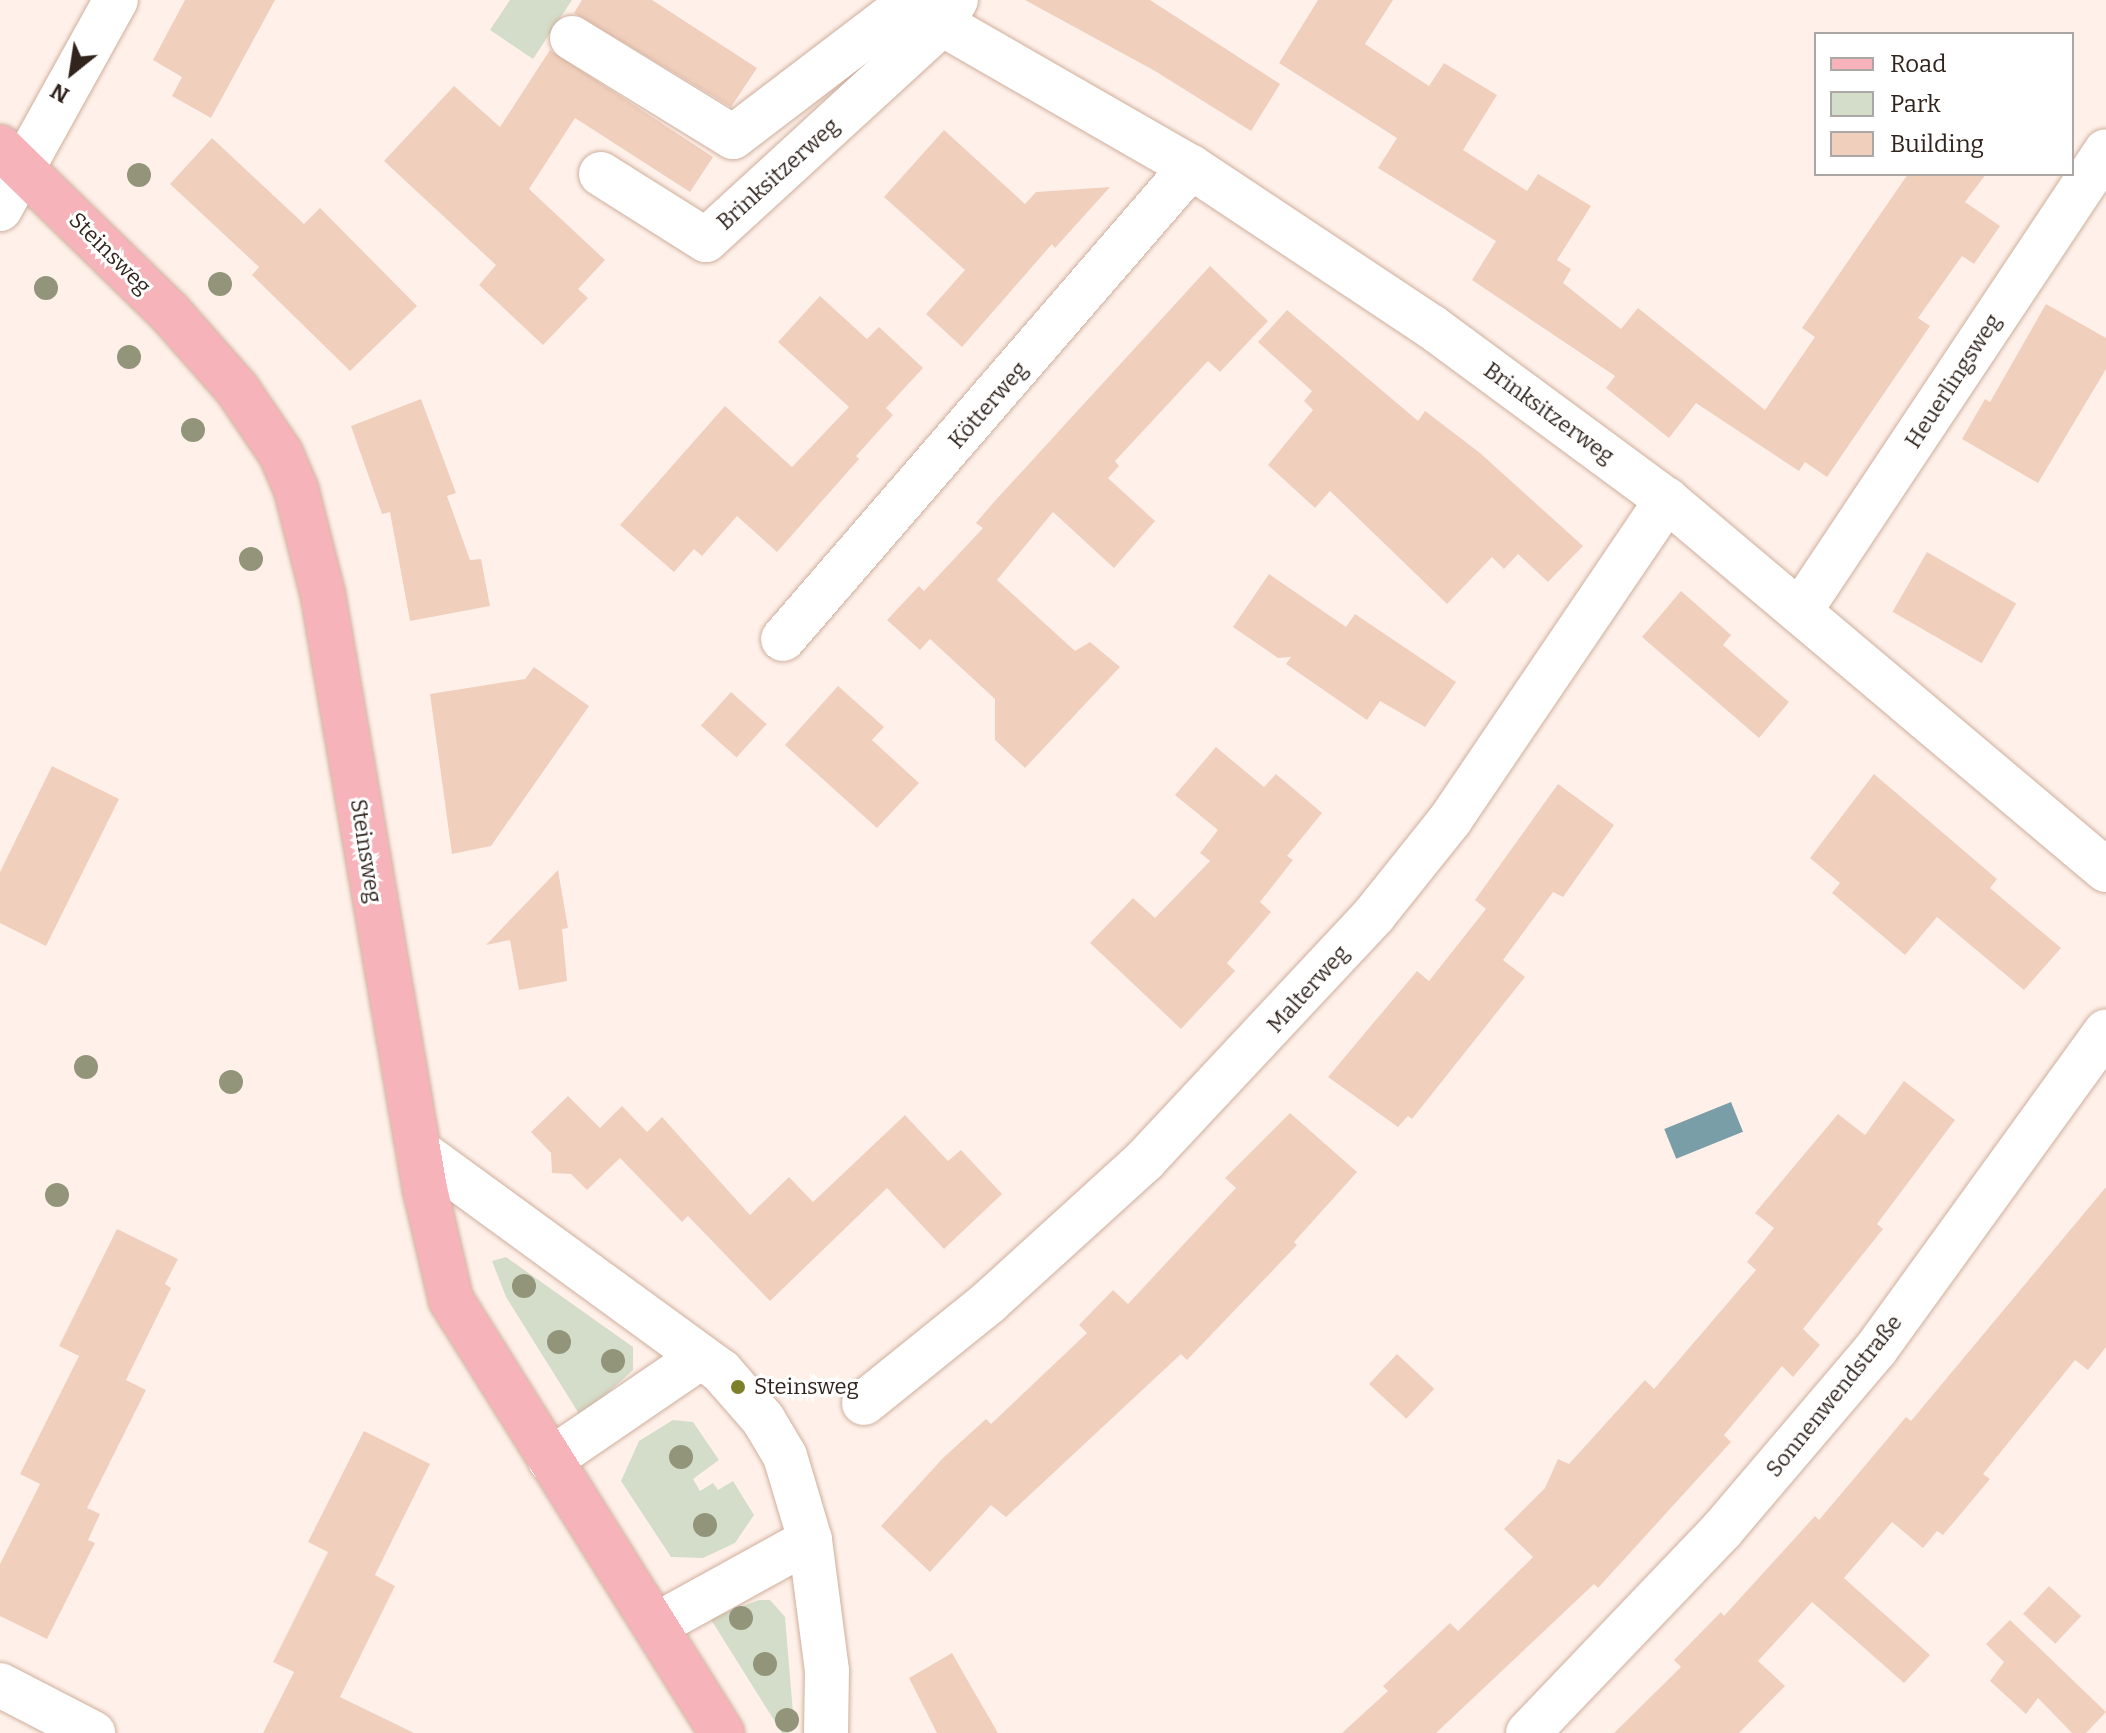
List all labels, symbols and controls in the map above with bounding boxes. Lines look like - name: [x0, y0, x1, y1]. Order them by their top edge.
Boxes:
- north arrow: [32, 32, 112, 112]
- legend: [1814, 32, 2074, 176]
- text: Road: [1890, 50, 1946, 78]
- text: N: [46, 77, 74, 109]
- text: Park: [1890, 90, 1941, 118]
- street label: Brinksitzerweg: [712, 112, 844, 236]
- text: Building: [1890, 130, 1984, 158]
- street label: Steinsweg: [64, 207, 156, 299]
- street label: Heuerlingsweg: [1900, 309, 2006, 453]
- street label: Kötterweg: [943, 356, 1033, 454]
- street label: Brinksitzerweg: [1479, 357, 1619, 469]
- street label: Steinsweg: [345, 797, 387, 905]
- street label: Malterweg: [1262, 940, 1354, 1038]
- street label: Sonnenwendstraße: [1761, 1310, 1907, 1482]
- place label: Steinsweg: [754, 1374, 859, 1400]
- marker: Steinsweg: [729, 1378, 747, 1396]

